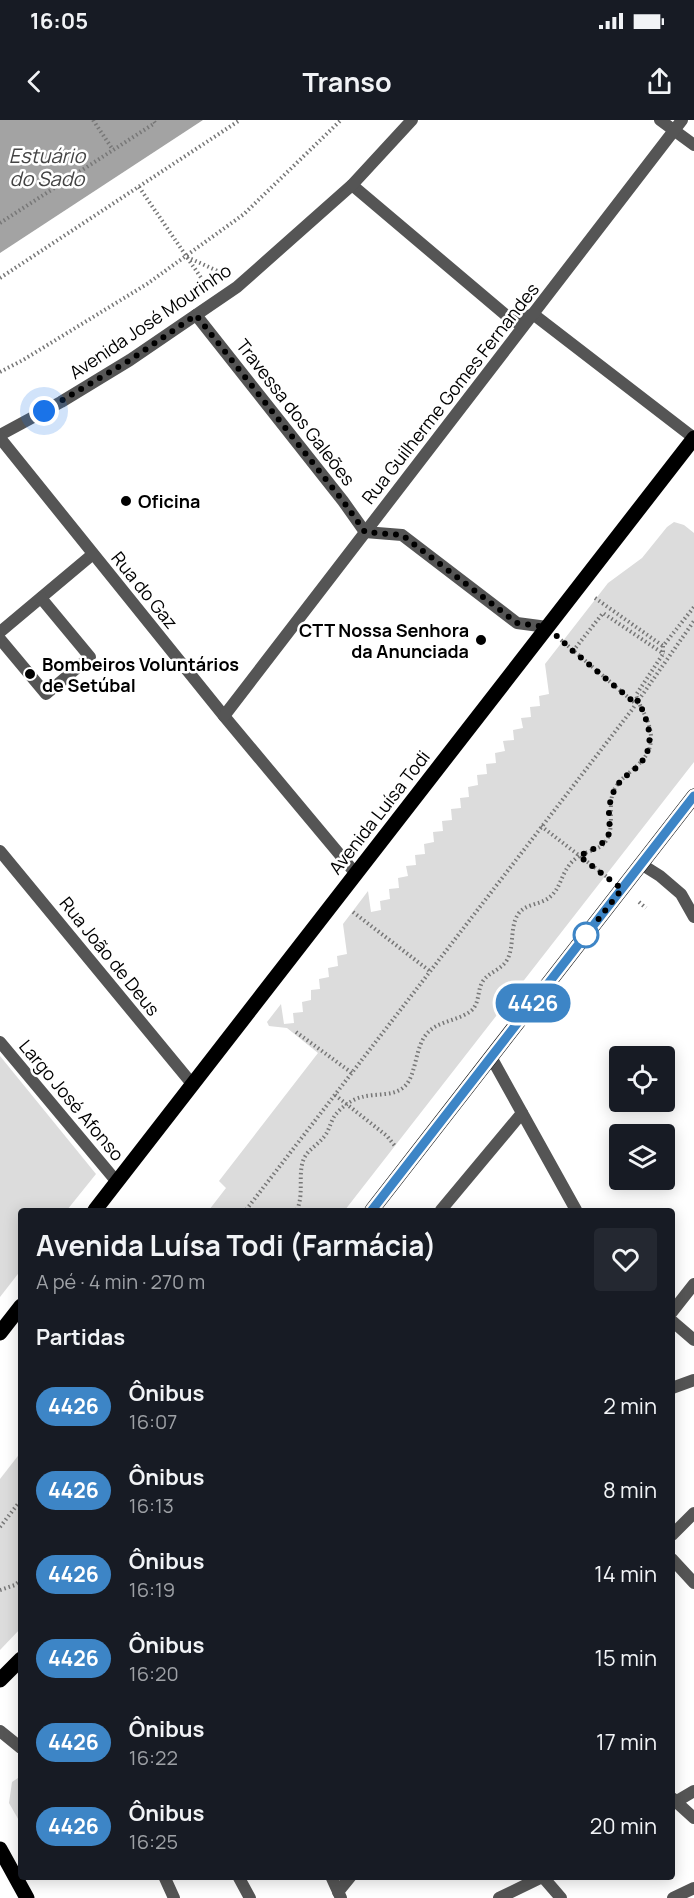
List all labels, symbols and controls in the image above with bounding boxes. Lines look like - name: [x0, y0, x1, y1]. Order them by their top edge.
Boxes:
- text: 16:05: [30, 6, 88, 36]
- text: Transo: [302, 63, 392, 100]
- icon: back: [18, 65, 51, 98]
- icon: share: [643, 65, 676, 98]
- water label: Estuário do Sado: [9, 142, 86, 192]
- street label: Avenida José Mourinho: [64, 258, 236, 384]
- street label: Rua Guilherme Gomes Fernandes: [356, 278, 544, 508]
- street label: Travessa dos Galeões: [231, 334, 361, 490]
- your location: [29, 396, 59, 426]
- place label: Oficina: [138, 489, 200, 513]
- marker: Oficina: [119, 494, 133, 508]
- street label: Rua do Gaz: [106, 546, 184, 634]
- place label: CTT Nossa Senhora da Anunciada: [299, 618, 469, 663]
- marker: CTT Nossa Senhora da Anunciada: [474, 633, 488, 647]
- place label: Bombeiros Voluntários de Setúbal: [42, 652, 239, 697]
- marker: Bombeiros Voluntários de Setúbal: [23, 667, 37, 681]
- street label: Avenida Luísa Todi: [323, 745, 435, 879]
- street label: Rua João de Deus: [55, 892, 165, 1020]
- unlabelled marker: [573, 922, 599, 948]
- line badge: 4426: [491, 984, 575, 1022]
- text: 4426: [508, 989, 558, 1017]
- street label: Largo José Afonso: [14, 1034, 130, 1166]
- map controls: [609, 1046, 675, 1190]
- button: locate: [609, 1046, 675, 1112]
- button: layers: [609, 1124, 675, 1190]
- text: Avenida Luísa Todi (Farmácia): [36, 1226, 437, 1264]
- button: heart: [594, 1228, 657, 1291]
- text: A pé · 4 min · 270 m: [36, 1268, 205, 1295]
- text: Partidas: [36, 1322, 125, 1352]
- text: Ônibus: [129, 1378, 205, 1408]
- text: 2 min: [603, 1391, 657, 1421]
- text: 4426: [48, 1392, 99, 1420]
- text: 16:07: [129, 1408, 177, 1435]
- text: Ônibus: [129, 1462, 205, 1492]
- text: 8 min: [603, 1475, 657, 1505]
- text: 4426: [48, 1476, 99, 1504]
- text: 16:13: [129, 1492, 174, 1519]
- text: Ônibus: [129, 1546, 205, 1576]
- text: 14 min: [594, 1559, 657, 1589]
- text: 4426: [48, 1560, 99, 1588]
- text: 16:19: [129, 1576, 175, 1603]
- text: Ônibus: [129, 1630, 205, 1660]
- text: 15 min: [594, 1643, 657, 1673]
- text: 4426: [48, 1644, 99, 1672]
- text: 16:20: [129, 1660, 179, 1687]
- text: Ônibus: [129, 1714, 205, 1744]
- text: 17 min: [596, 1727, 657, 1757]
- text: 4426: [48, 1728, 99, 1756]
- text: 16:22: [129, 1744, 178, 1771]
- text: Ônibus: [129, 1798, 205, 1828]
- text: 20 min: [590, 1811, 657, 1841]
- text: 4426: [48, 1812, 99, 1840]
- text: 16:25: [129, 1828, 178, 1855]

